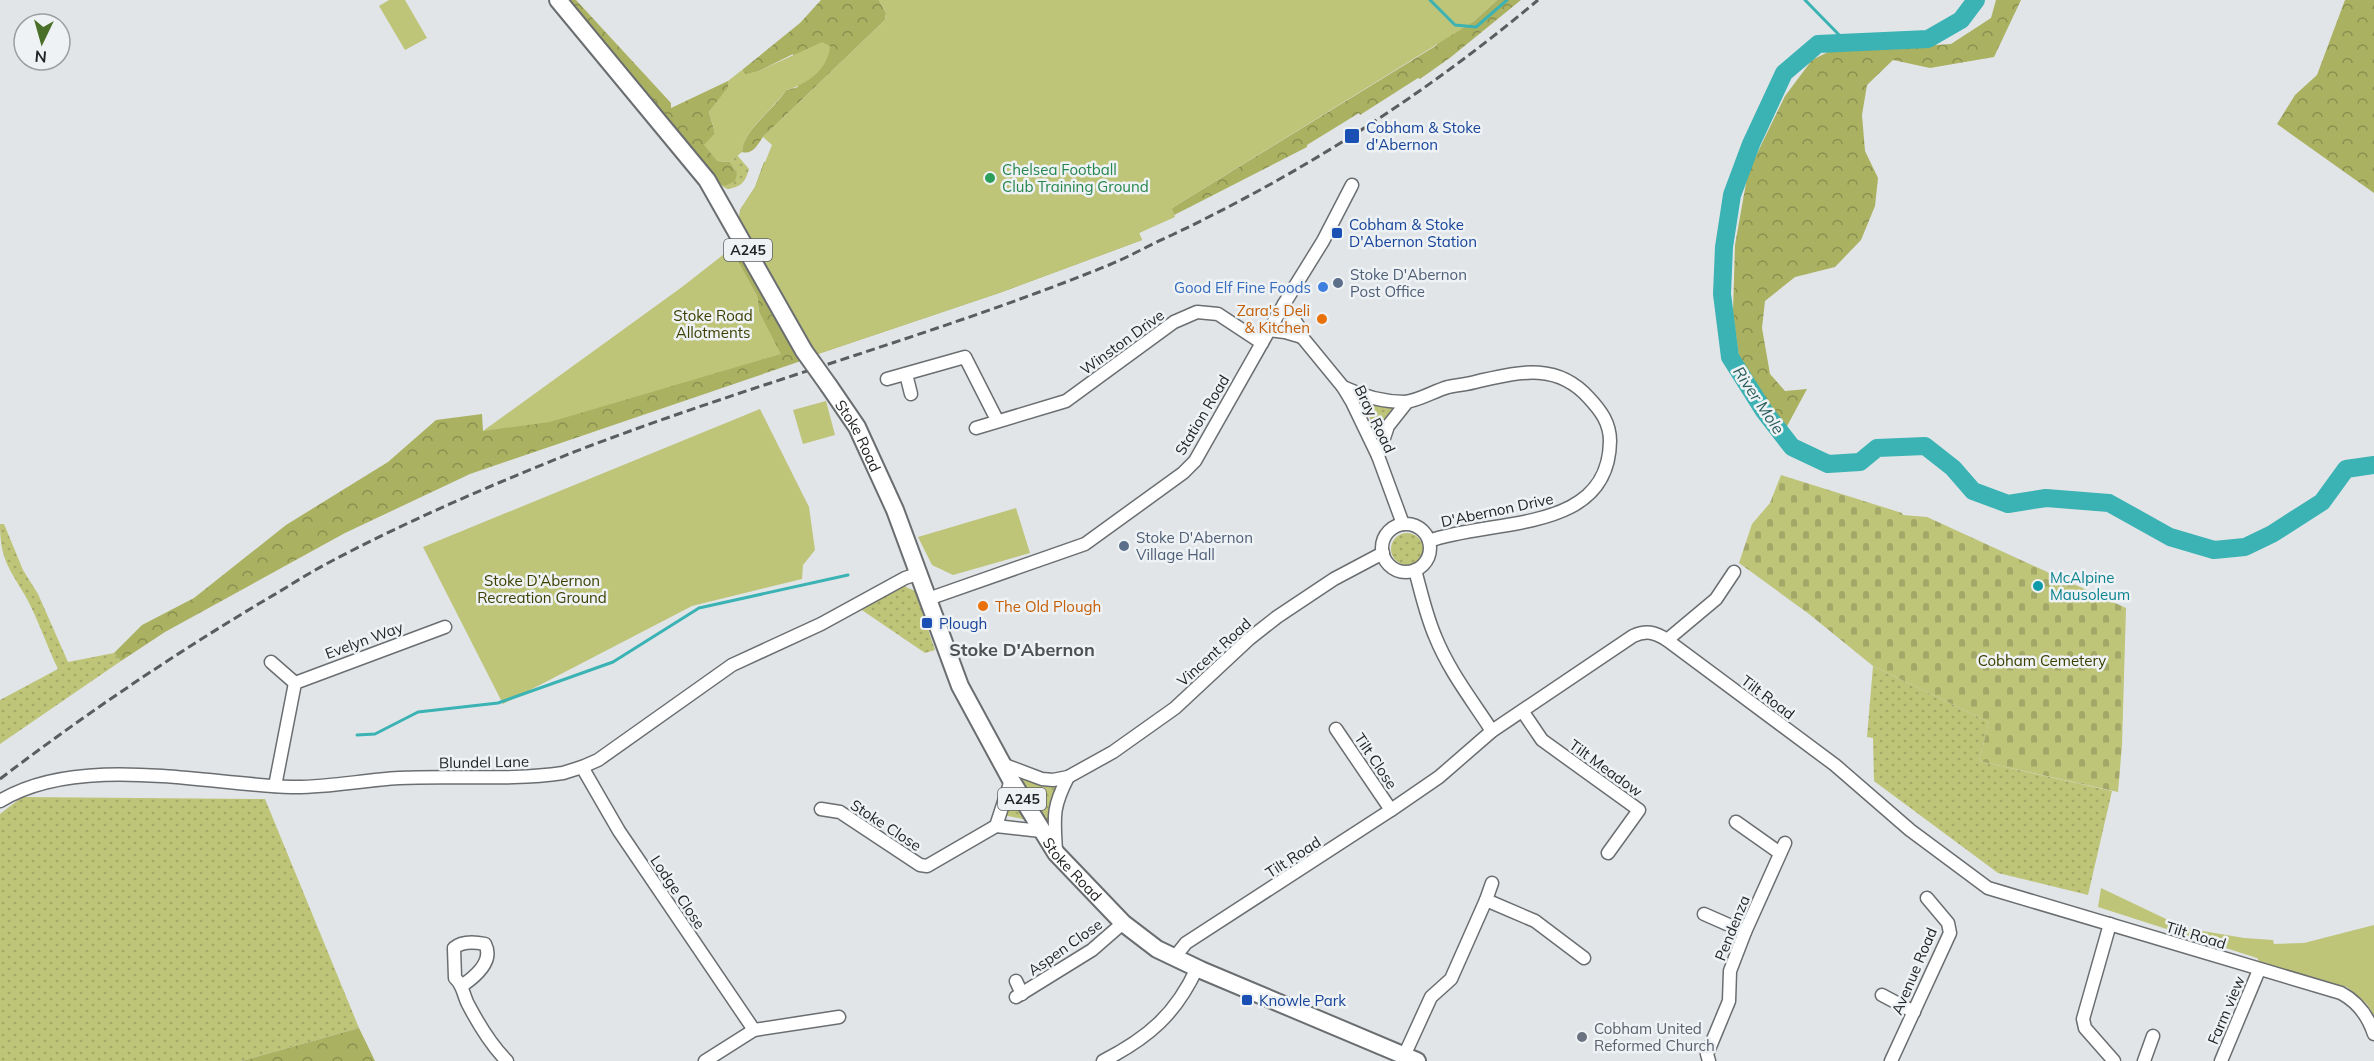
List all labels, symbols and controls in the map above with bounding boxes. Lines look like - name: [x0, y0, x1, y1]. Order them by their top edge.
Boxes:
- north arrow: [12, 12, 72, 72]
- text: N: [34, 46, 48, 67]
- place label: Cobham & Stoke d'Abernon: [1366, 118, 1481, 154]
- marker: Cobham & Stoke d'Abernon: [1343, 127, 1361, 145]
- place label: Chelsea Football Club Training Ground: [1002, 160, 1149, 196]
- marker: Chelsea Football Club Training Ground: [983, 171, 997, 185]
- place label: Cobham & Stoke D'Abernon Station: [1349, 215, 1477, 251]
- marker: Cobham & Stoke D'Abernon Station: [1330, 226, 1344, 240]
- road number: A245: [724, 239, 772, 261]
- place label: Stoke D'Abernon Post Office: [1350, 265, 1467, 301]
- marker: Stoke D'Abernon Post Office: [1331, 276, 1345, 290]
- place label: Good Elf Fine Foods: [1174, 278, 1311, 297]
- marker: Good Elf Fine Foods: [1316, 280, 1330, 294]
- place label: Zara's Deli & Kitchen: [1237, 301, 1310, 337]
- street label: Winston Drive: [1076, 305, 1168, 379]
- park label: Stoke Road Allotments: [673, 306, 753, 342]
- marker: Zara's Deli & Kitchen: [1315, 312, 1329, 326]
- water label: River Mole: [1729, 362, 1789, 438]
- street label: Station Road: [1171, 371, 1233, 459]
- street label: Bray Road: [1350, 382, 1400, 456]
- street label: Stoke Road: [831, 396, 886, 475]
- street label: D'Abernon Drive: [1439, 489, 1555, 531]
- place label: Stoke D'Abernon Village Hall: [1136, 528, 1253, 564]
- marker: Stoke D'Abernon Village Hall: [1117, 539, 1131, 553]
- place label: McAlpine Mausoleum: [2050, 568, 2130, 604]
- park label: Stoke D’Abernon Recreation Ground: [477, 571, 607, 607]
- marker: McAlpine Mausoleum: [2031, 579, 2045, 593]
- place label: The Old Plough: [995, 597, 1101, 616]
- marker: The Old Plough: [976, 599, 990, 613]
- place label: Plough: [939, 614, 987, 633]
- street label: Vincent Road: [1173, 614, 1255, 690]
- marker: Plough: [920, 616, 934, 630]
- street label: Evelyn Way: [322, 617, 406, 663]
- district label: Stoke D'Abernon: [949, 638, 1095, 661]
- park label: Cobham Cemetery: [1978, 651, 2106, 670]
- street label: Tilt Road: [1737, 671, 1799, 723]
- street label: Tilt Close: [1350, 729, 1402, 793]
- street label: Tilt Meadow: [1566, 735, 1646, 801]
- street label: Blundel Lane: [439, 752, 529, 772]
- road number: A245: [998, 788, 1046, 810]
- street label: Stoke Close: [847, 795, 925, 855]
- street label: Tilt Road: [1262, 832, 1324, 882]
- street label: Stoke Road: [1039, 834, 1106, 905]
- street label: Lodge Close: [646, 852, 710, 932]
- street label: Pendenza: [1710, 892, 1754, 964]
- street label: Aspen Close: [1024, 914, 1106, 980]
- street label: Tilt Road: [2164, 917, 2228, 953]
- street label: Avenue Road: [1887, 925, 1941, 1017]
- street label: Farm view: [2203, 973, 2249, 1047]
- place label: Knowle Park: [1259, 991, 1346, 1010]
- marker: Knowle Park: [1240, 993, 1254, 1007]
- place label: Cobham United Reformed Church: [1594, 1019, 1715, 1055]
- marker: Cobham United Reformed Church: [1575, 1030, 1589, 1044]

